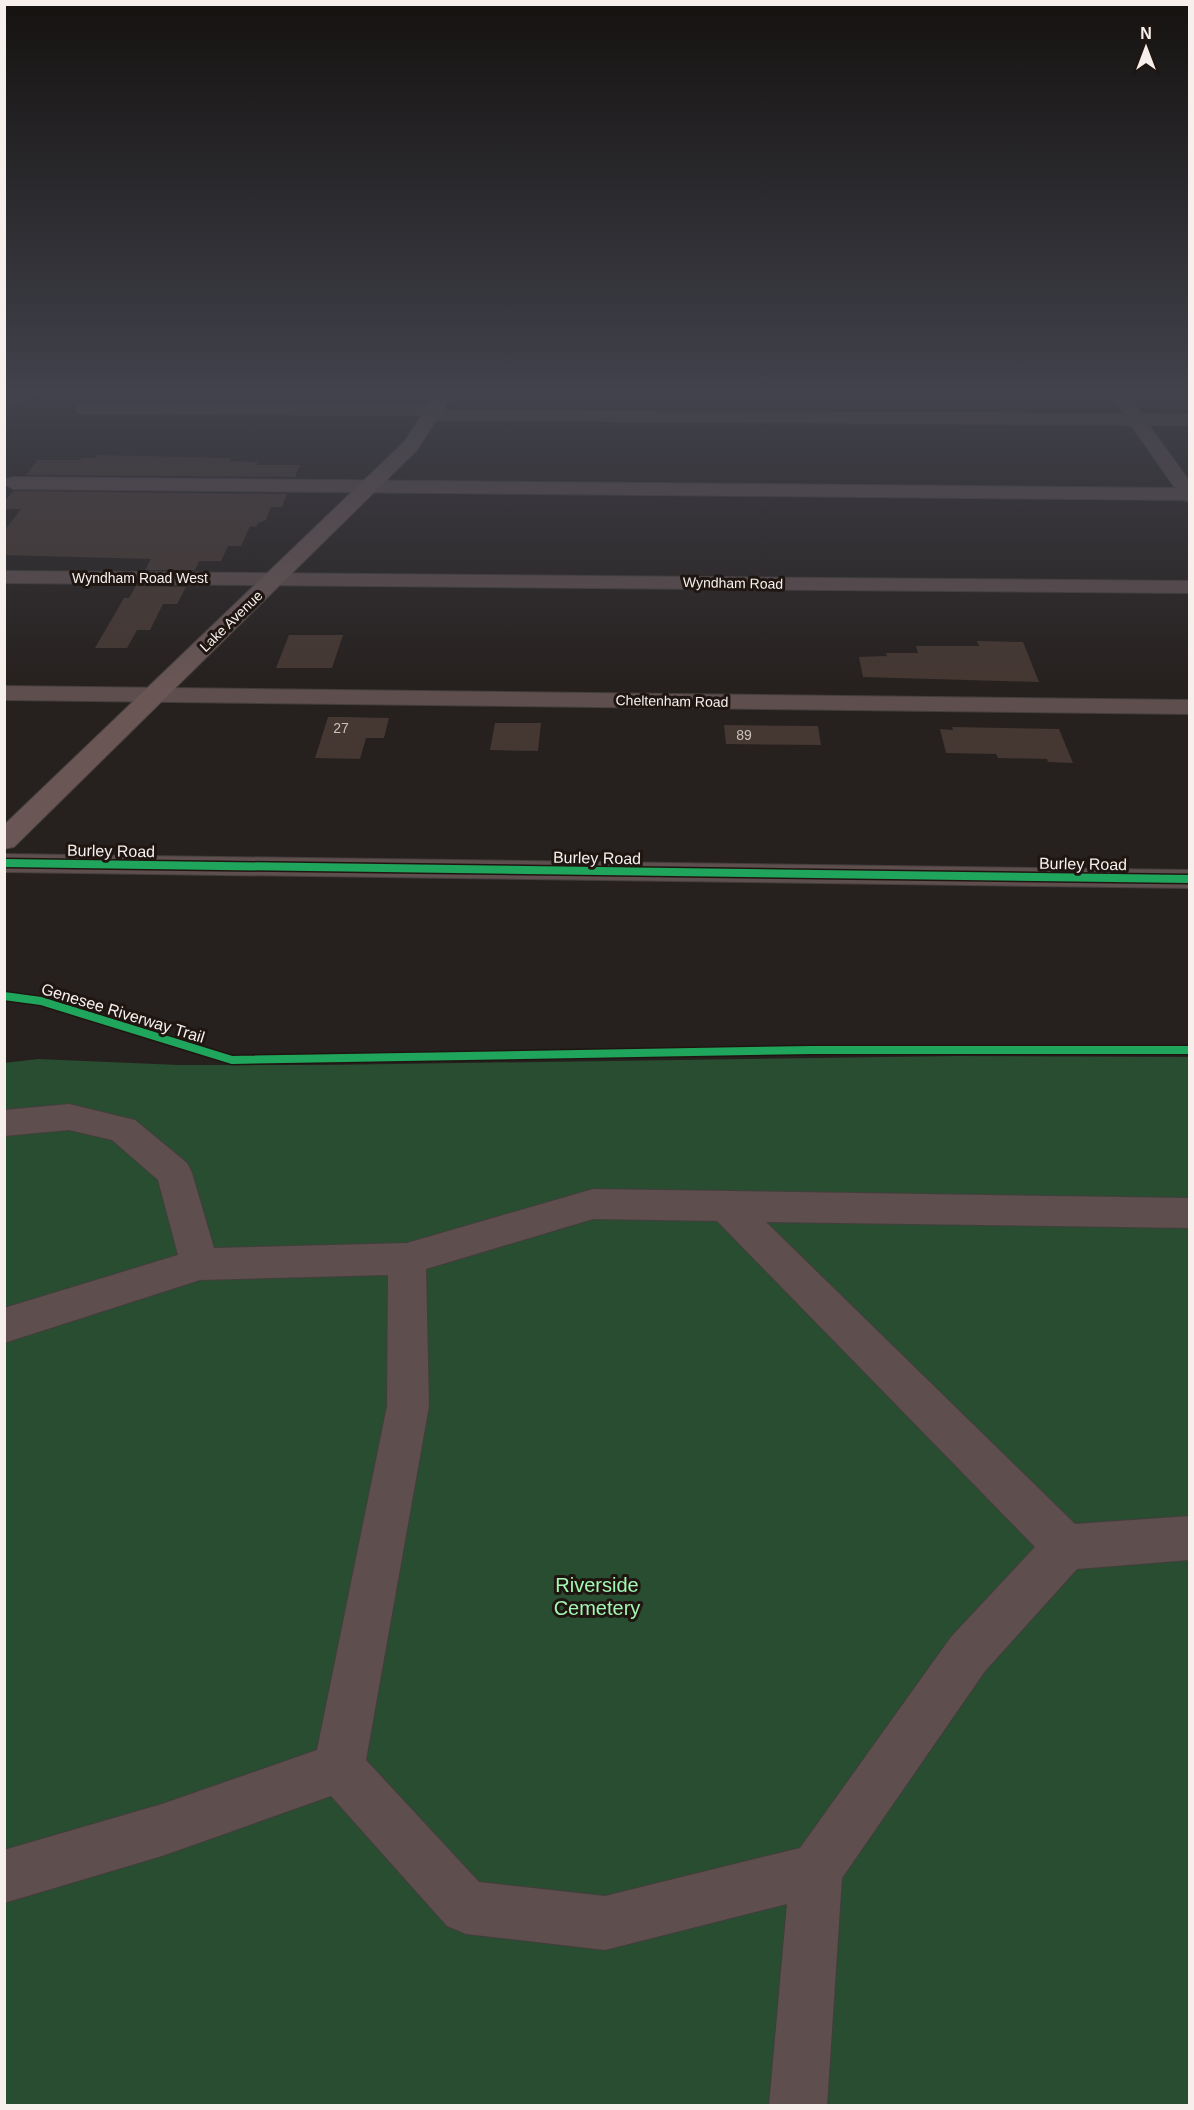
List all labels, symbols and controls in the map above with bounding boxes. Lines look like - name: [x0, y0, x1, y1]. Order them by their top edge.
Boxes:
- north arrow: [1116, 18, 1176, 78]
- text: N: [1140, 25, 1152, 42]
- street label: Wyndham Road West: [72, 570, 208, 586]
- street label: Wyndham Road: [683, 574, 783, 592]
- street label: Lake Avenue: [196, 587, 266, 655]
- street label: Cheltenham Road: [615, 692, 729, 710]
- house number: 27: [333, 720, 349, 736]
- house number: 89: [736, 727, 752, 743]
- street label: Burley Road: [67, 842, 155, 860]
- street label: Burley Road: [553, 849, 641, 867]
- street label: Burley Road: [1039, 855, 1127, 873]
- street label: Genesee Riverway Trail: [39, 980, 207, 1046]
- park label: Riverside Cemetery: [554, 1574, 640, 1619]

